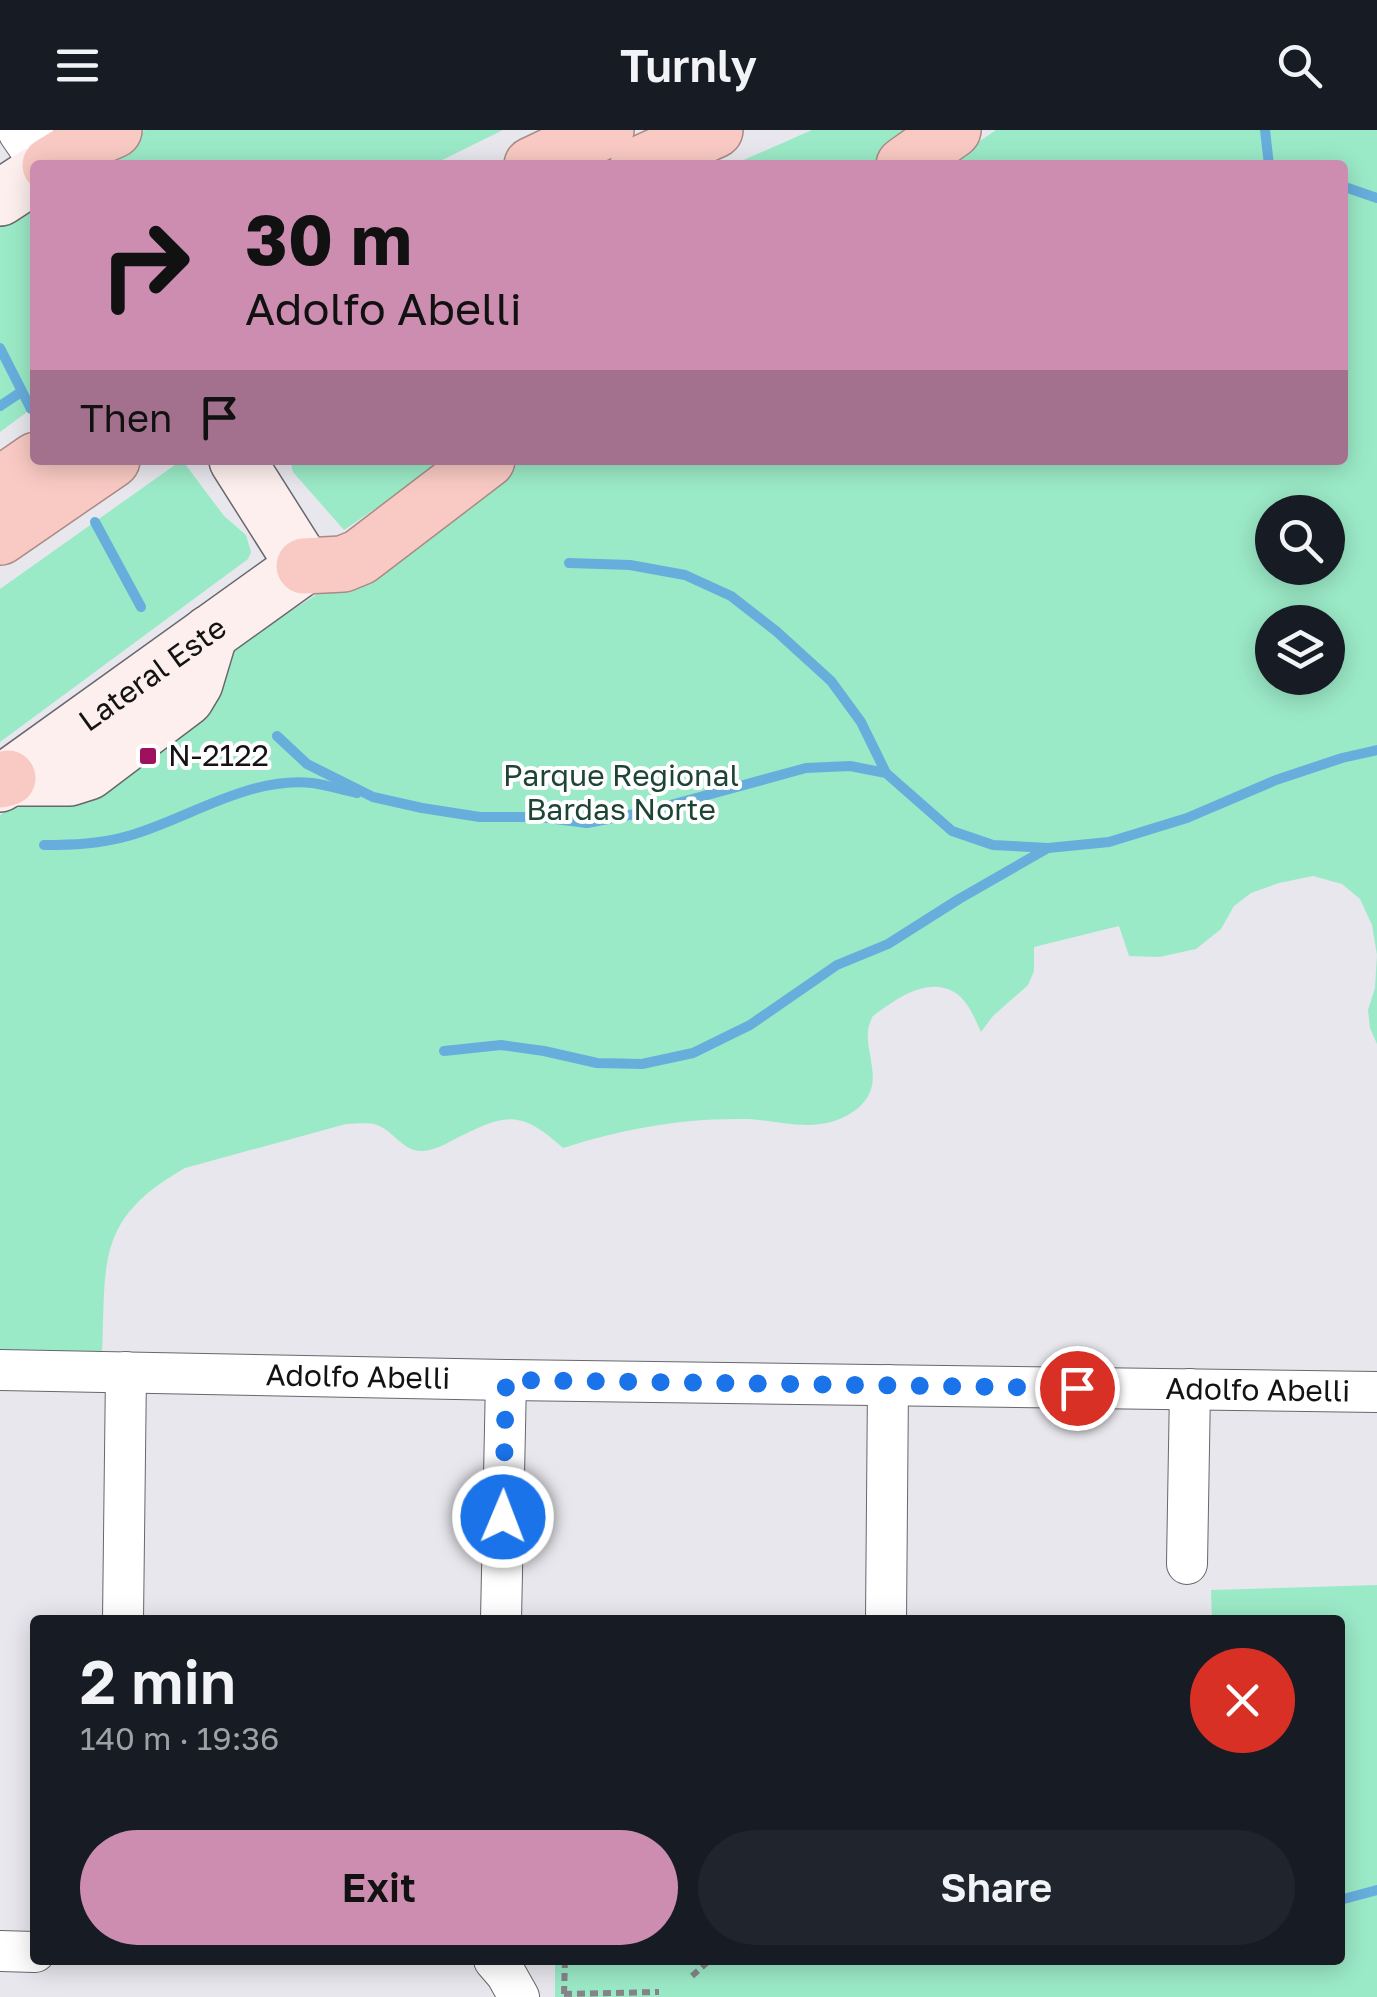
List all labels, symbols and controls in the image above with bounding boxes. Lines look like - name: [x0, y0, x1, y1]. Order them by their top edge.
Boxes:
- icon: menu: [50, 38, 105, 93]
- text: Turnly: [620, 38, 757, 92]
- icon: search: [1272, 38, 1327, 93]
- text: 30 m: [245, 196, 412, 280]
- icon: right: [80, 200, 210, 330]
- text: Adolfo Abelli: [245, 281, 522, 335]
- icon: arrive: [192, 390, 247, 445]
- text: Then: [80, 395, 172, 440]
- map controls: [1255, 495, 1345, 695]
- button: search: [1255, 495, 1345, 585]
- button: layers: [1255, 605, 1345, 695]
- street label: Lateral Este: [72, 609, 233, 739]
- place label: N-2122: [168, 737, 269, 773]
- marker: N-2122: [137, 745, 159, 767]
- park label: Parque Regional Bardas Norte: [503, 757, 739, 827]
- pin: [1035, 1346, 1120, 1431]
- street label: Adolfo Abelli: [265, 1356, 451, 1396]
- icon: arrive: [1050, 1361, 1105, 1416]
- street label: Adolfo Abelli: [1165, 1370, 1350, 1409]
- position arrow: [451, 1465, 555, 1569]
- text: 2 min: [80, 1645, 236, 1717]
- button: close: [1190, 1648, 1295, 1753]
- text: 140 m · 19:36: [80, 1719, 279, 1757]
- button: Exit: [80, 1830, 678, 1945]
- button: Share: [698, 1830, 1295, 1945]

